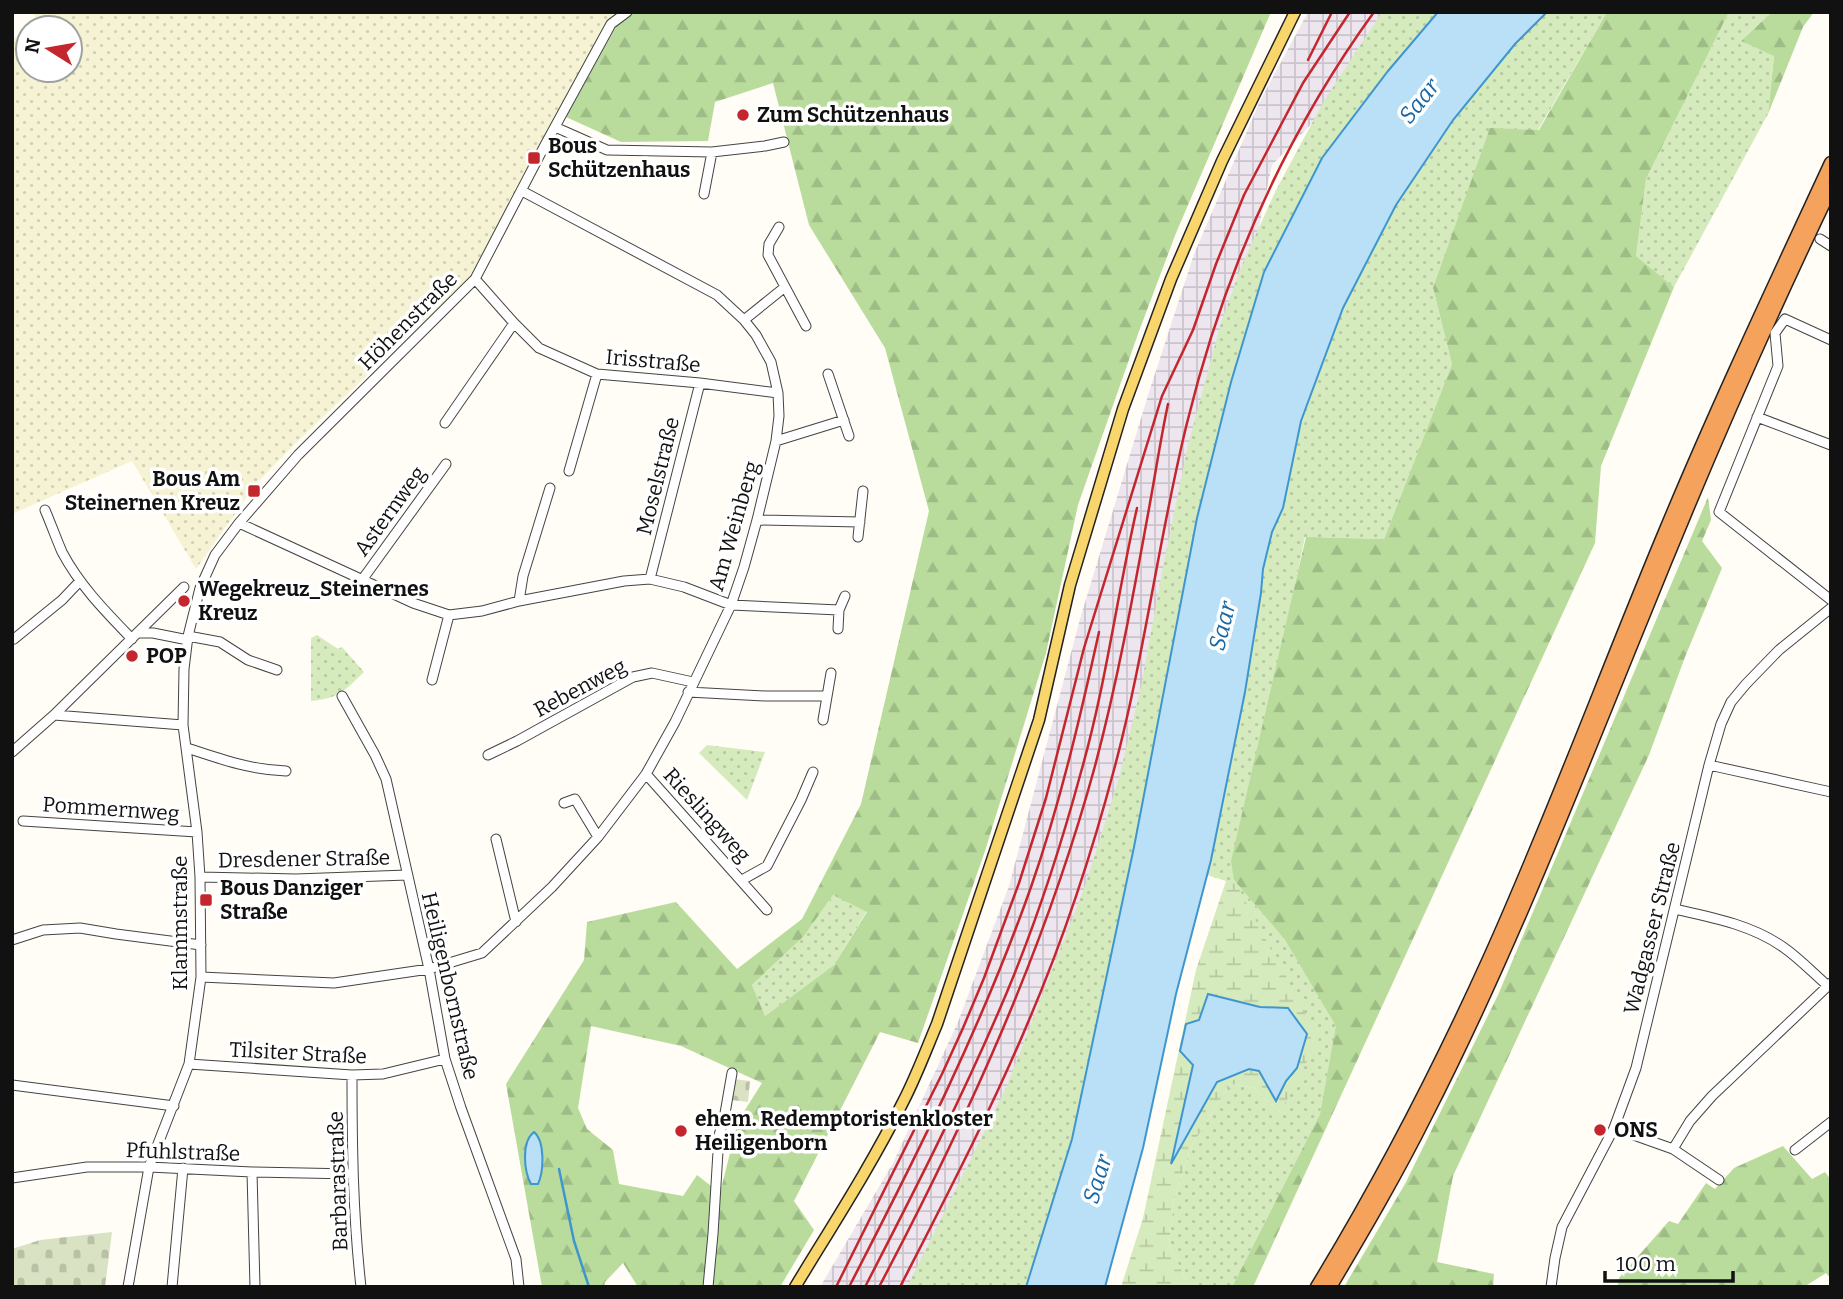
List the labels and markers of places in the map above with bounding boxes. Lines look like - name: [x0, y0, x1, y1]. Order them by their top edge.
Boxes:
- place label: Zum Schützenhaus: [757, 102, 949, 128]
- marker: Zum Schützenhaus: [735, 107, 751, 123]
- place label: Bous Schützenhaus: [548, 133, 690, 183]
- marker: Bous Schützenhaus: [526, 150, 542, 166]
- place label: Bous Am Steinernen Kreuz: [65, 466, 240, 516]
- marker: Bous Am Steinernen Kreuz: [246, 483, 262, 499]
- place label: Wegekreuz_Steinernes Kreuz: [198, 576, 429, 626]
- marker: Wegekreuz_Steinernes Kreuz: [176, 593, 192, 609]
- place label: POP: [146, 643, 187, 669]
- marker: POP: [124, 648, 140, 664]
- place label: Bous Danziger Straße: [220, 875, 363, 925]
- marker: Bous Danziger Straße: [198, 892, 214, 908]
- place label: ehem. Redemptoristenkloster Heiligenborn: [695, 1106, 993, 1156]
- place label: ONS: [1614, 1117, 1658, 1143]
- marker: ONS: [1592, 1122, 1608, 1138]
- marker: ehem. Redemptoristenkloster Heiligenborn: [673, 1123, 689, 1139]

